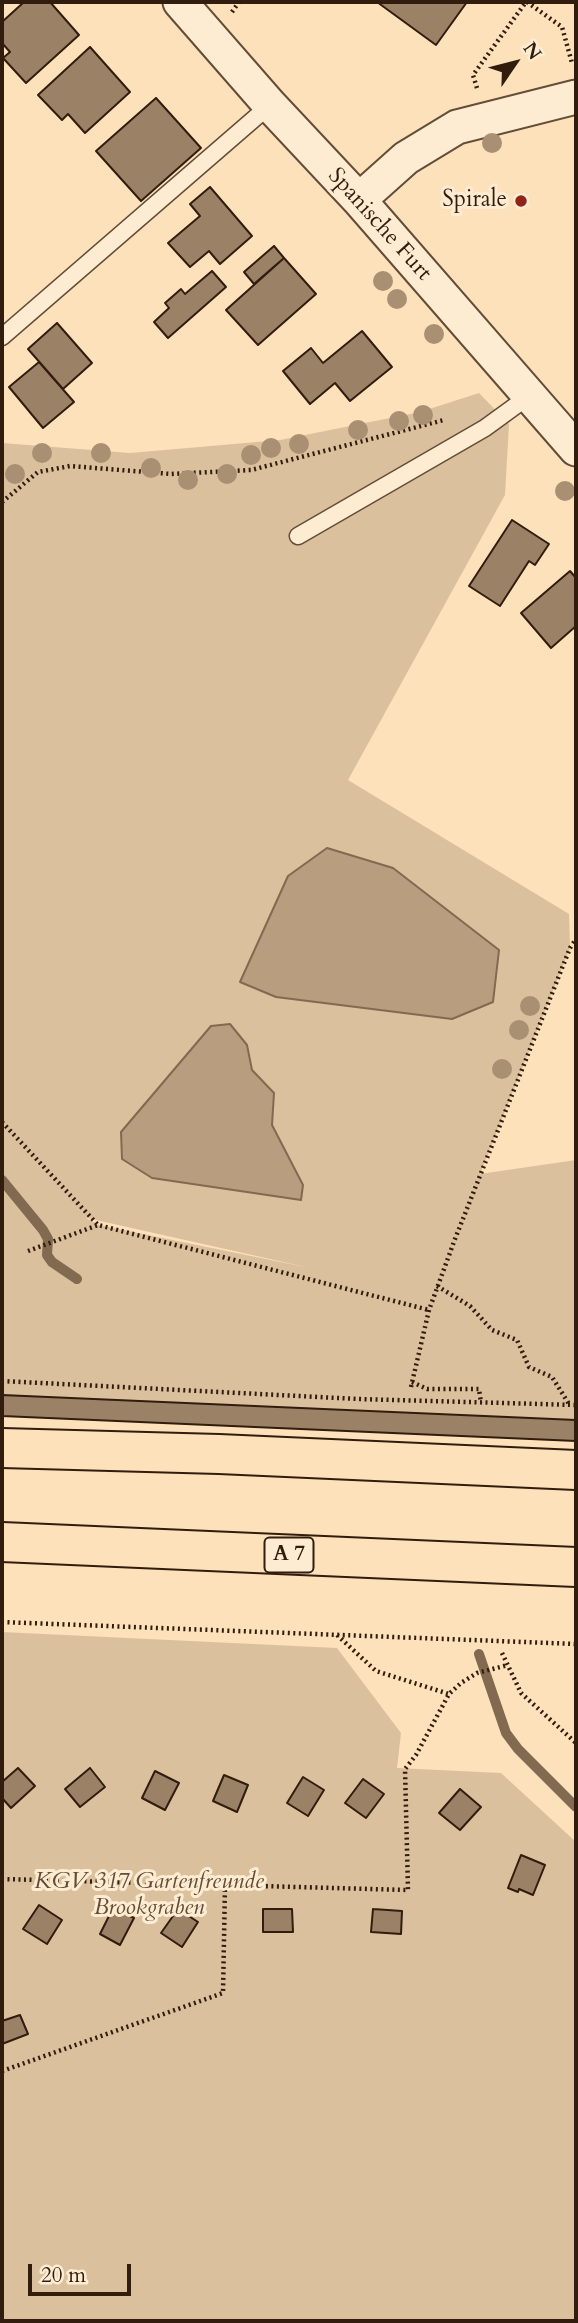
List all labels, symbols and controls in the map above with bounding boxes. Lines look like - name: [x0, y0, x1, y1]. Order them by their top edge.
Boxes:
- north arrow: [480, 28, 550, 98]
- text: N: [517, 37, 548, 65]
- street label: Spanische Furt: [321, 163, 437, 287]
- place label: Spirale: [442, 187, 507, 215]
- marker: Spirale: [513, 193, 529, 209]
- road number: A 7: [264, 1538, 314, 1572]
- park label: KGV 317 Gartenfreunde Brookgraben: [34, 1869, 264, 1923]
- scale bar: [32, 2250, 135, 2294]
- text: 20 m: [41, 2261, 86, 2290]

